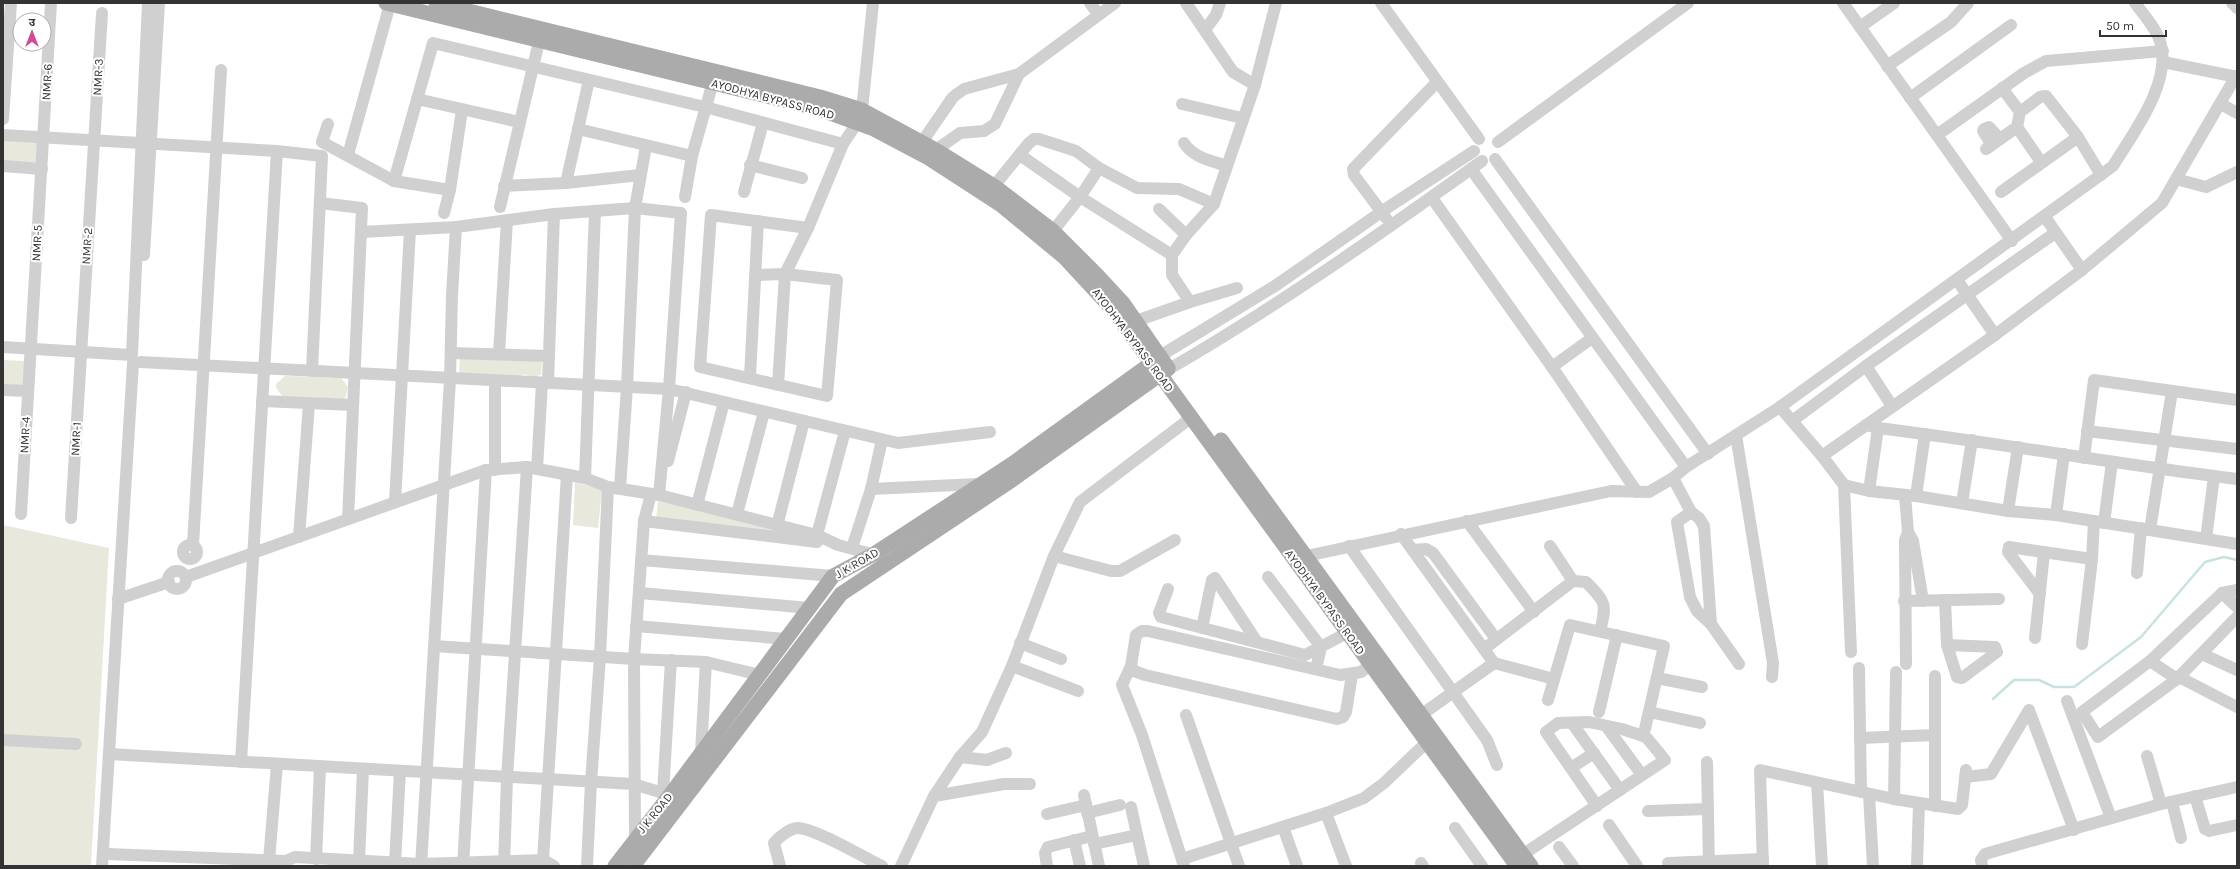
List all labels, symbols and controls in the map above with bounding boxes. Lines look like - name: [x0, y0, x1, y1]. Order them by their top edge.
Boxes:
- north arrow: [12, 12, 52, 52]
- scale bar: [2100, 12, 2166, 38]
- text: उ: [29, 16, 36, 29]
- text: 50 m: [2106, 19, 2134, 33]
- street label: NMR-3: [90, 58, 106, 96]
- street label: NMR-6: [39, 63, 55, 101]
- street label: AYODHYA BYPASS ROAD: [710, 76, 836, 122]
- street label: NMR-5: [29, 224, 45, 262]
- street label: NMR-2: [79, 227, 95, 265]
- street label: AYODHYA BYPASS ROAD: [1089, 285, 1177, 395]
- street label: NMR-4: [17, 416, 33, 454]
- street label: NMR-1: [68, 422, 84, 456]
- street label: J K ROAD: [833, 545, 881, 581]
- street label: AYODHYA BYPASS ROAD: [1282, 547, 1368, 657]
- street label: J K ROAD: [635, 790, 676, 836]

